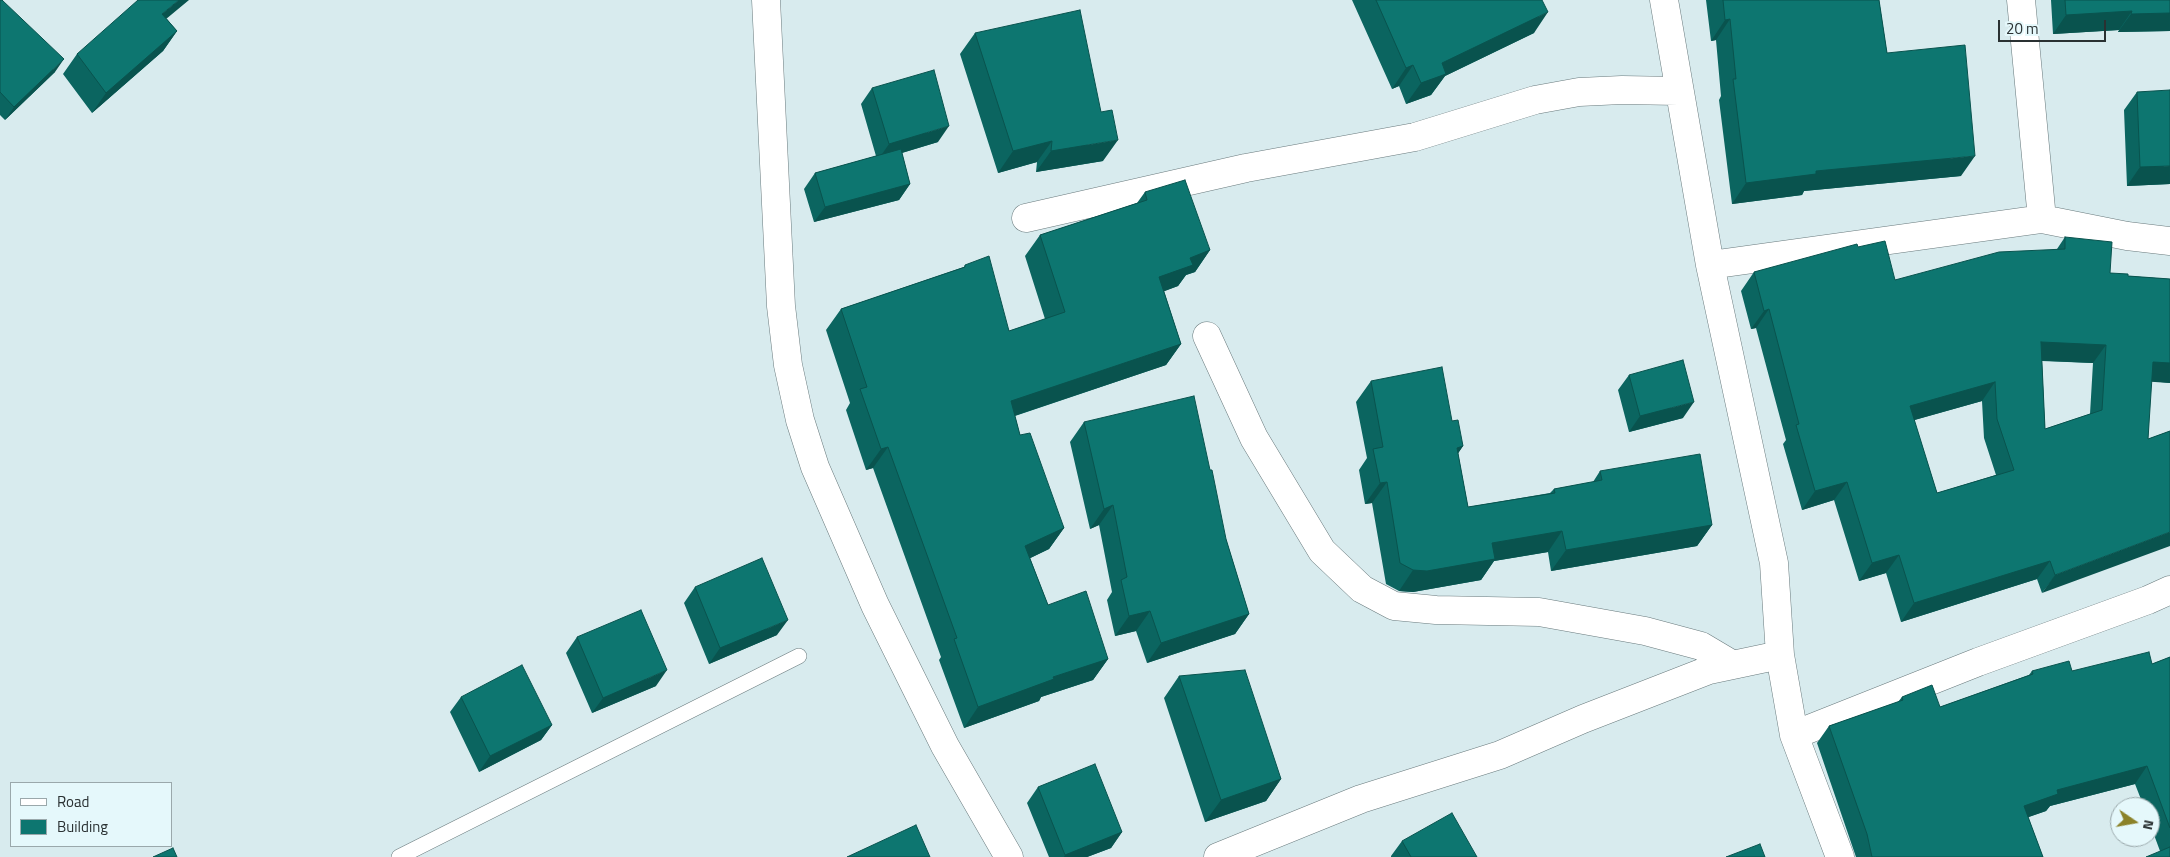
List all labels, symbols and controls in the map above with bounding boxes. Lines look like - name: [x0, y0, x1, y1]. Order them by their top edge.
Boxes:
- scale bar: [2000, 10, 2108, 42]
- text: 20 m: [2006, 17, 2039, 40]
- legend: [10, 782, 172, 847]
- text: Road: [57, 790, 89, 813]
- north arrow: [2110, 797, 2160, 847]
- text: Building: [57, 815, 108, 838]
- text: N: [2138, 818, 2160, 832]

